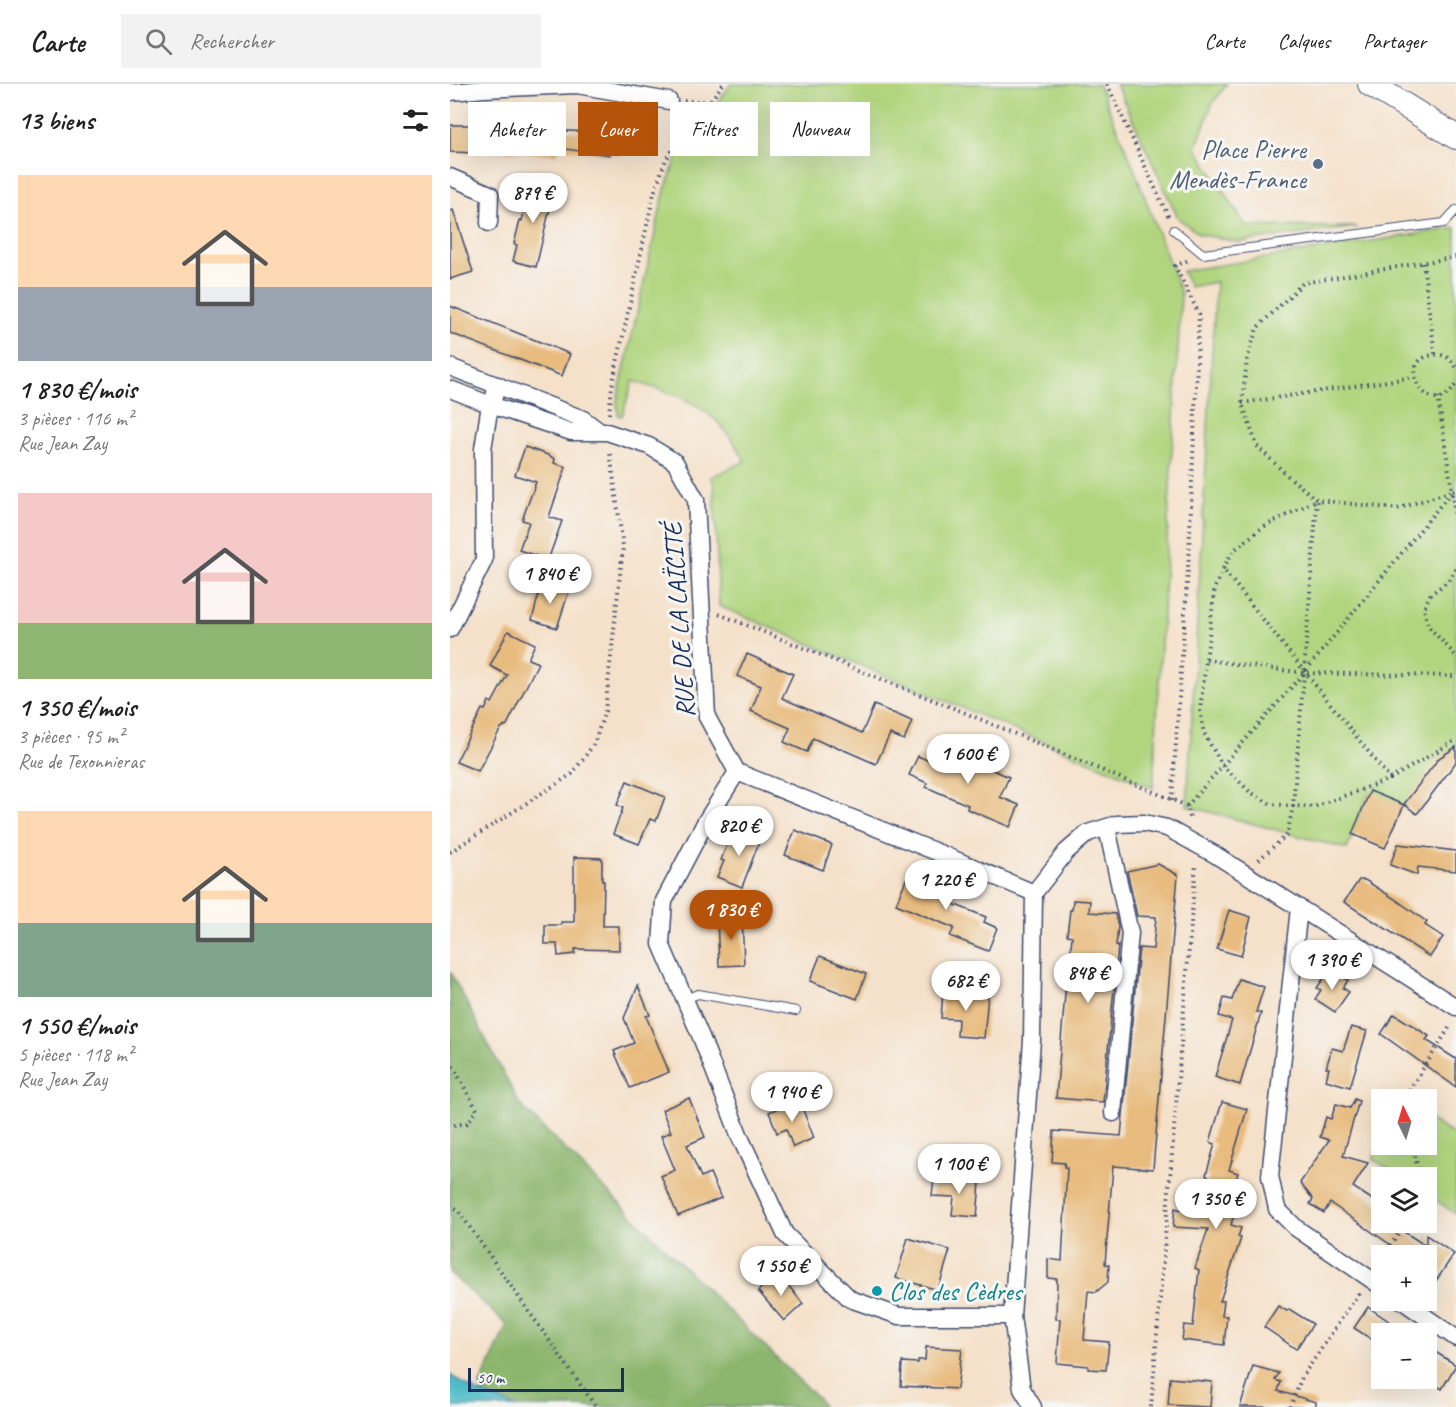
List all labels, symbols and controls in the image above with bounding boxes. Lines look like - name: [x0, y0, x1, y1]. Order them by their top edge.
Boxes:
- search box: [121, 14, 541, 68]
- text: Carte: [30, 24, 85, 59]
- icon: search: [142, 25, 175, 58]
- text: Rechercher: [190, 27, 274, 55]
- text: Carte: [1204, 28, 1245, 54]
- text: Calques: [1278, 28, 1330, 54]
- text: Partager: [1363, 28, 1426, 54]
- chip: Acheter: [468, 102, 566, 156]
- chip: Louer: [578, 102, 658, 156]
- chip: Filtres: [670, 102, 758, 156]
- chip: Nouveau: [770, 102, 870, 156]
- text: 13 biens: [18, 104, 94, 137]
- icon: filters: [399, 104, 432, 137]
- place label: Place Pierre Mendès-France: [1169, 133, 1308, 196]
- marker: Place Pierre Mendès-France: [1311, 157, 1325, 171]
- pin: 879 €: [491, 173, 575, 224]
- text: 879 €: [513, 180, 553, 205]
- icon: home: [171, 214, 279, 322]
- text: 1 830 €/mois: [18, 373, 137, 406]
- text: 3 pièces · 116 m²: [18, 406, 133, 431]
- text: Rue Jean Zay: [18, 431, 107, 456]
- street label: RUE DE LA LAÏCITÉ: [656, 519, 702, 719]
- icon: home: [171, 532, 279, 640]
- pin: 1 840 €: [495, 554, 605, 605]
- text: 1 840 €: [523, 561, 577, 586]
- text: 1 350 €/mois: [18, 691, 136, 724]
- text: 3 pièces · 95 m²: [18, 724, 124, 749]
- pin: 1 600 €: [913, 734, 1023, 785]
- text: 1 600 €: [940, 741, 996, 766]
- text: Rue de Texonnieras: [18, 749, 144, 774]
- pin: 820 €: [697, 806, 781, 857]
- text: 820 €: [719, 813, 759, 838]
- icon: home: [171, 850, 279, 958]
- pin: 1 220 €: [891, 860, 1001, 911]
- text: 1 220 €: [919, 867, 973, 892]
- pin: 1 830 €: [676, 890, 786, 941]
- text: 1 830 €: [704, 897, 758, 922]
- pin: 1 390 €: [1277, 940, 1387, 991]
- text: 1 390 €: [1305, 947, 1359, 972]
- pin: 848 €: [1046, 953, 1130, 1004]
- text: 848 €: [1068, 960, 1108, 985]
- pin: 682 €: [924, 961, 1008, 1012]
- text: 682 €: [945, 968, 987, 993]
- text: 1 550 €/mois: [18, 1009, 136, 1042]
- text: 5 pièces · 118 m²: [18, 1042, 133, 1067]
- text: Rue Jean Zay: [18, 1067, 107, 1092]
- pin: 1 940 €: [737, 1072, 847, 1123]
- text: 1 940 €: [765, 1079, 819, 1104]
- north arrow: [1371, 1089, 1437, 1155]
- map controls: [1371, 1089, 1437, 1389]
- pin: 1 100 €: [904, 1144, 1014, 1195]
- text: 1 100 €: [932, 1151, 986, 1176]
- button: layers: [1371, 1167, 1437, 1233]
- pin: 1 350 €: [1161, 1179, 1271, 1230]
- text: 1 350 €: [1189, 1186, 1243, 1211]
- button: +: [1371, 1245, 1437, 1311]
- pin: 1 550 €: [726, 1246, 836, 1297]
- text: 1 550 €: [754, 1253, 808, 1278]
- place label: Clos des Cèdres: [889, 1275, 1024, 1308]
- marker: Clos des Cèdres: [870, 1284, 884, 1298]
- button: −: [1371, 1323, 1437, 1389]
- scale bar: [468, 1365, 624, 1392]
- text: 50 m: [477, 1368, 504, 1388]

